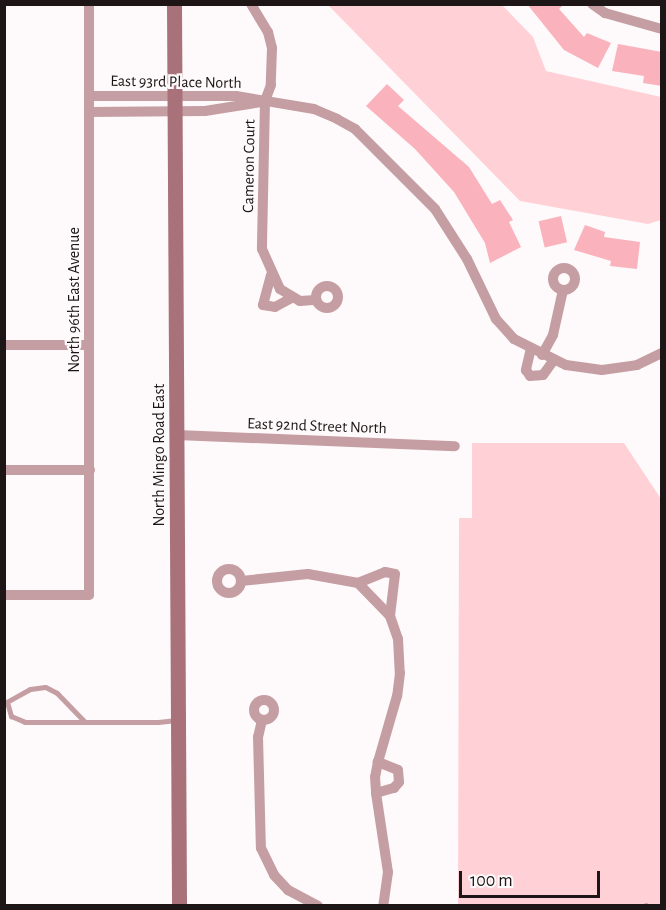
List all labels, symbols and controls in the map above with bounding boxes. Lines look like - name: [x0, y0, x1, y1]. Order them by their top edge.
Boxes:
- street label: East 93rd Place North: [110, 71, 242, 93]
- street label: Cameron Court: [239, 119, 259, 213]
- street label: North 96th East Avenue: [64, 227, 84, 373]
- street label: North Mingo Road East: [149, 384, 169, 526]
- street label: East 92nd Street North: [247, 414, 387, 438]
- scale bar: [462, 859, 603, 897]
- text: 100 m: [470, 872, 513, 890]

